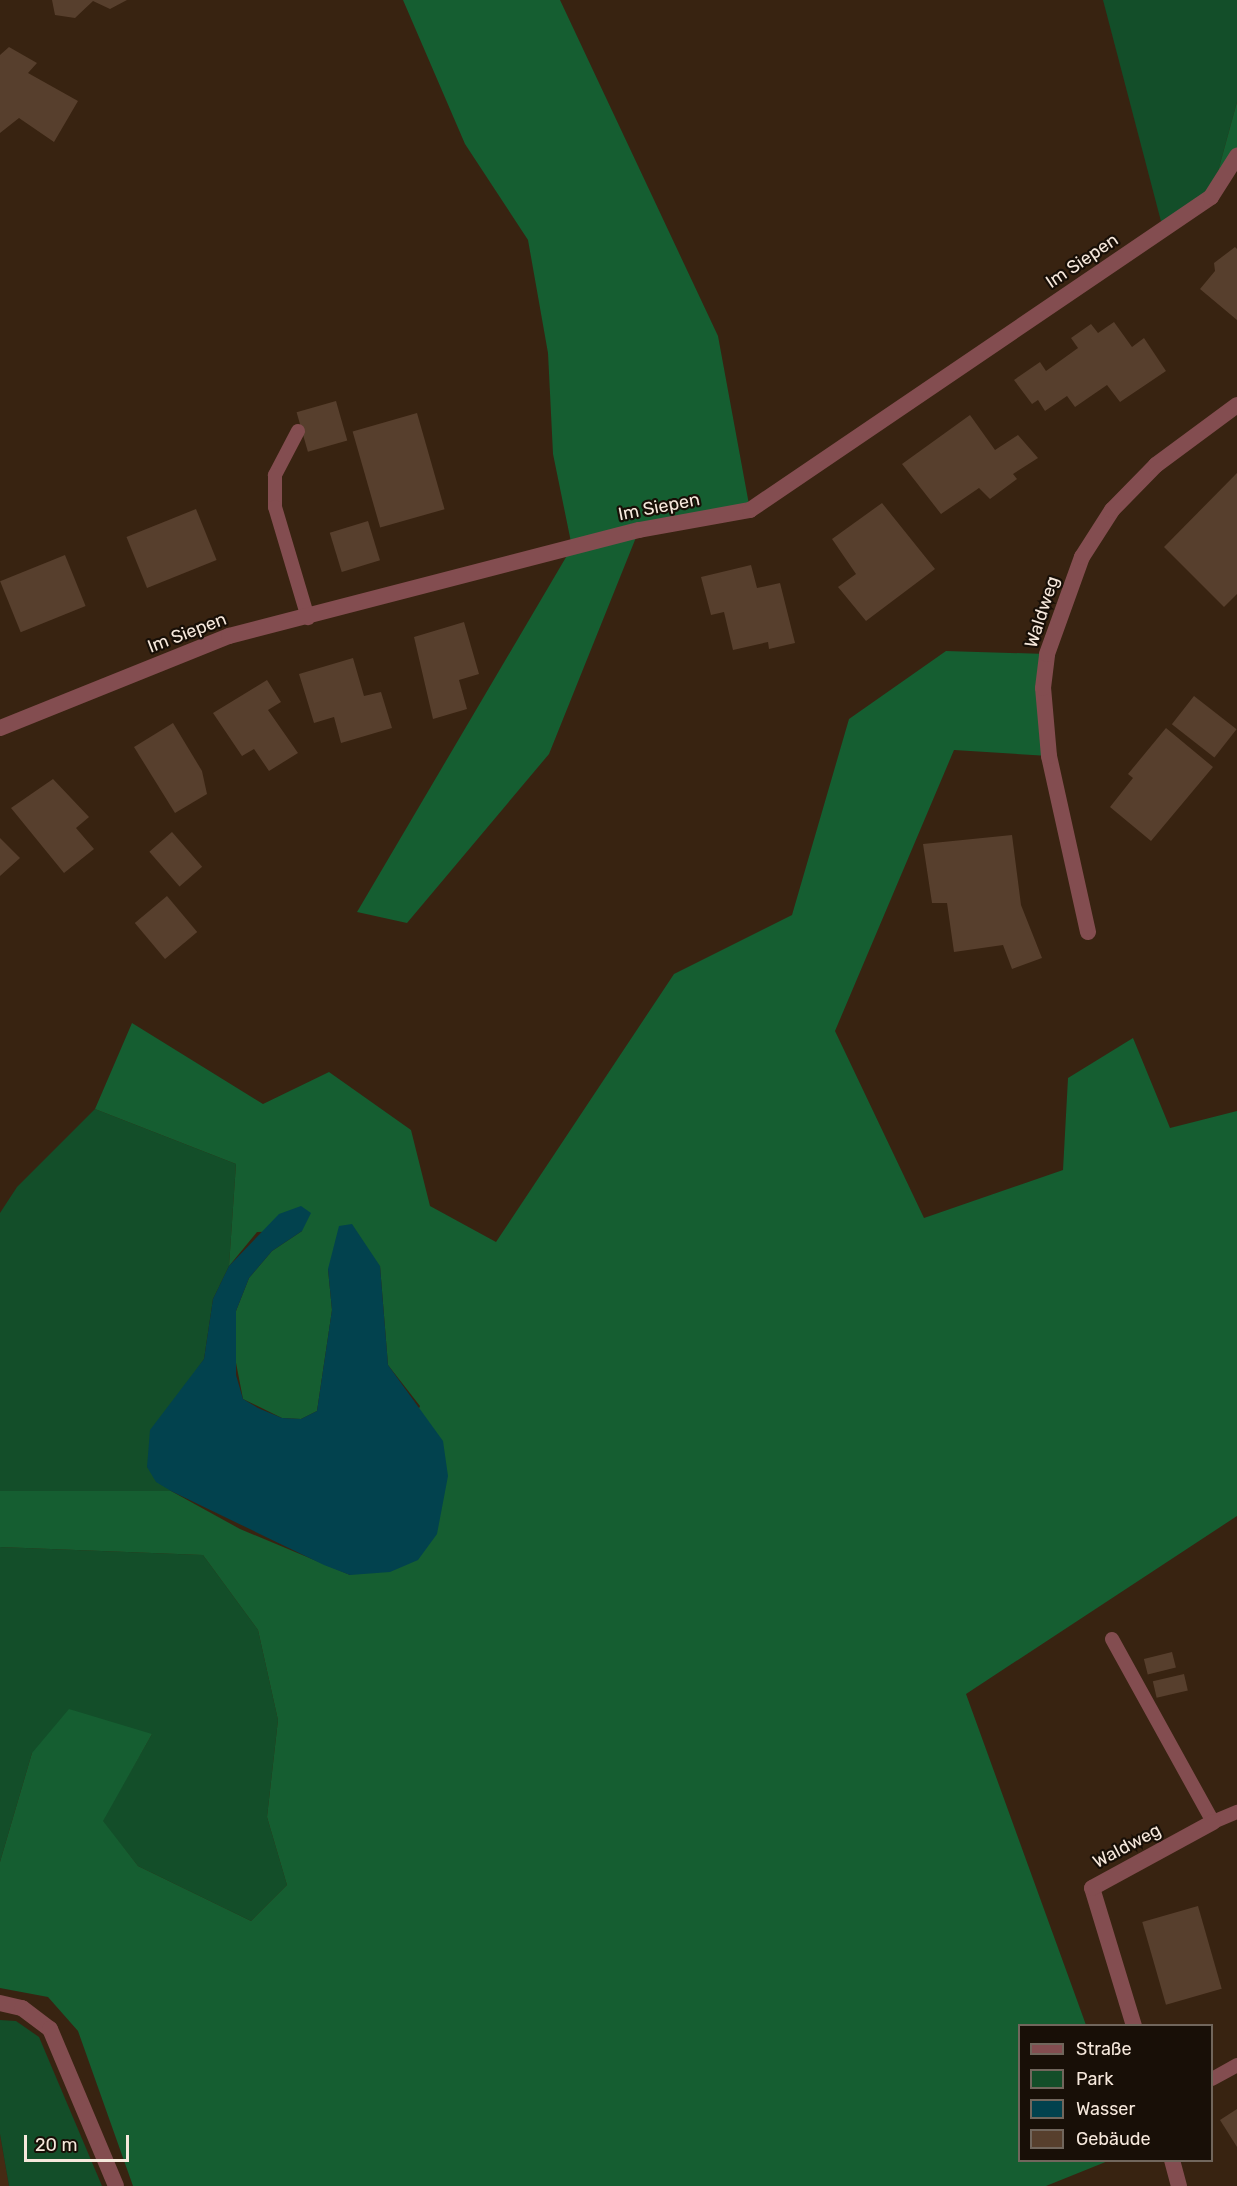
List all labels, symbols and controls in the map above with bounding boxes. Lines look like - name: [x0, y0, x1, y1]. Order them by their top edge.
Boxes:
- street label: Im Siepen: [1042, 229, 1122, 293]
- street label: Im Siepen: [616, 489, 702, 525]
- street label: Waldweg: [1020, 573, 1064, 651]
- street label: Im Siepen: [145, 608, 229, 658]
- street label: Waldweg: [1089, 1819, 1165, 1873]
- legend: [1018, 2024, 1213, 2162]
- text: Straße: [1076, 2038, 1132, 2060]
- text: Park: [1076, 2068, 1113, 2090]
- text: Wasser: [1076, 2098, 1135, 2120]
- scale bar: [27, 2123, 132, 2161]
- text: Gebäude: [1076, 2128, 1151, 2150]
- text: 20 m: [35, 2134, 77, 2156]

